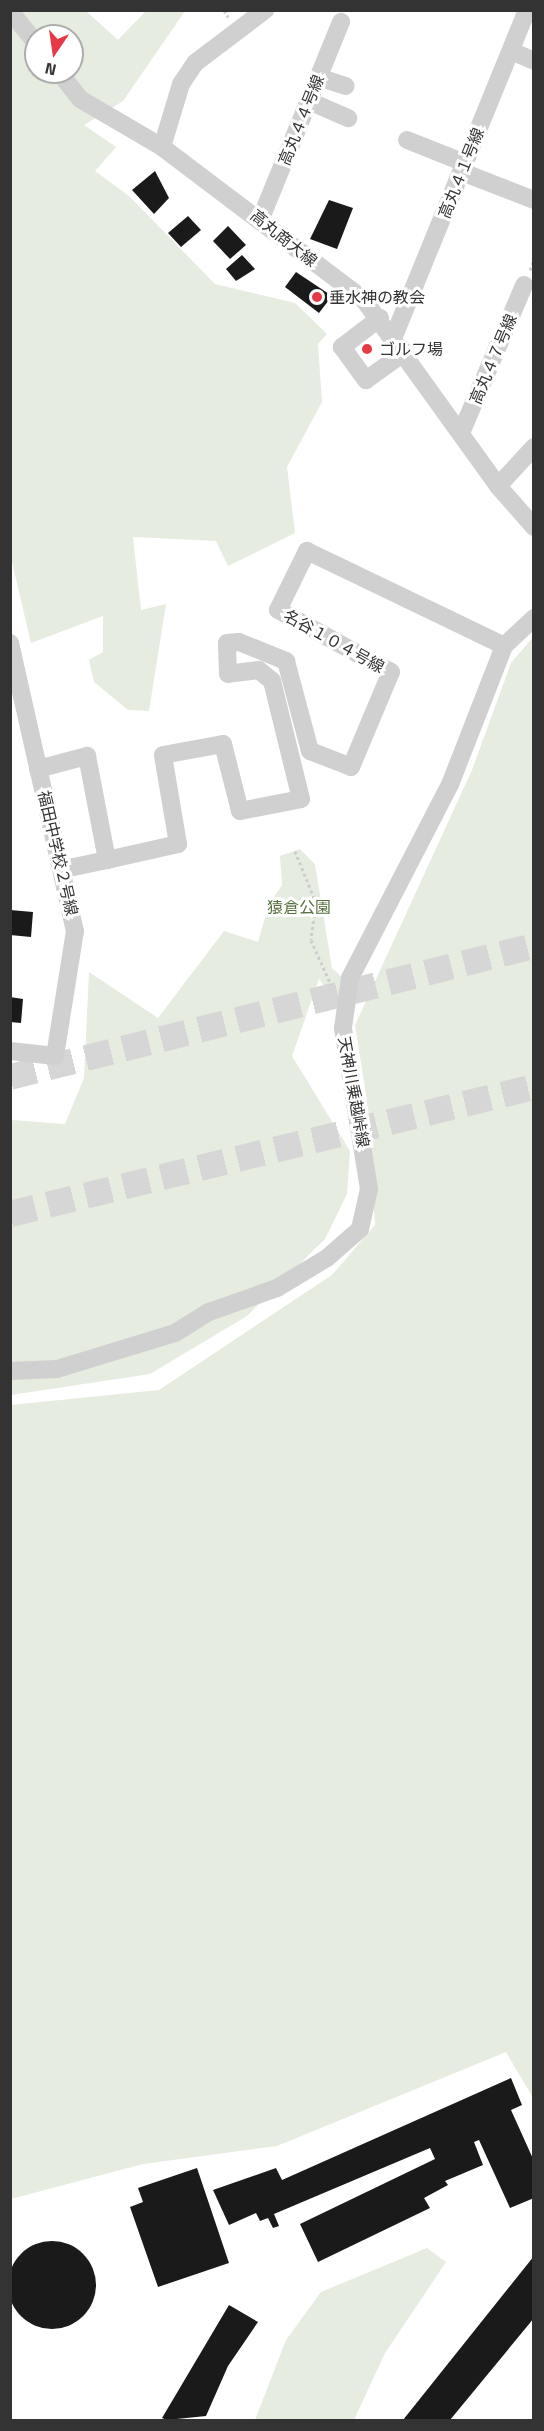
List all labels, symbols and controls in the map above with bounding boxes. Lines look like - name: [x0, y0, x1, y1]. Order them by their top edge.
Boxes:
- north arrow: [24, 24, 84, 84]
- text: N: [42, 57, 59, 83]
- street label: 高丸４４号線: [274, 72, 328, 168]
- street label: 高丸４１号線: [434, 125, 488, 221]
- street label: 高丸商大線: [247, 205, 321, 271]
- place label: 垂水神の教会: [329, 287, 425, 307]
- marker: 垂水神の教会: [310, 290, 324, 304]
- street label: 高丸４７号線: [465, 311, 521, 407]
- place label: ゴルフ場: [379, 339, 443, 359]
- marker: ゴルフ場: [360, 342, 374, 356]
- street label: 名谷１０４号線: [280, 605, 388, 677]
- street label: 福田中学校２号線: [34, 788, 82, 918]
- park label: 猿倉公園: [267, 897, 331, 917]
- street label: 天神川乗越峠線: [335, 1035, 373, 1149]

